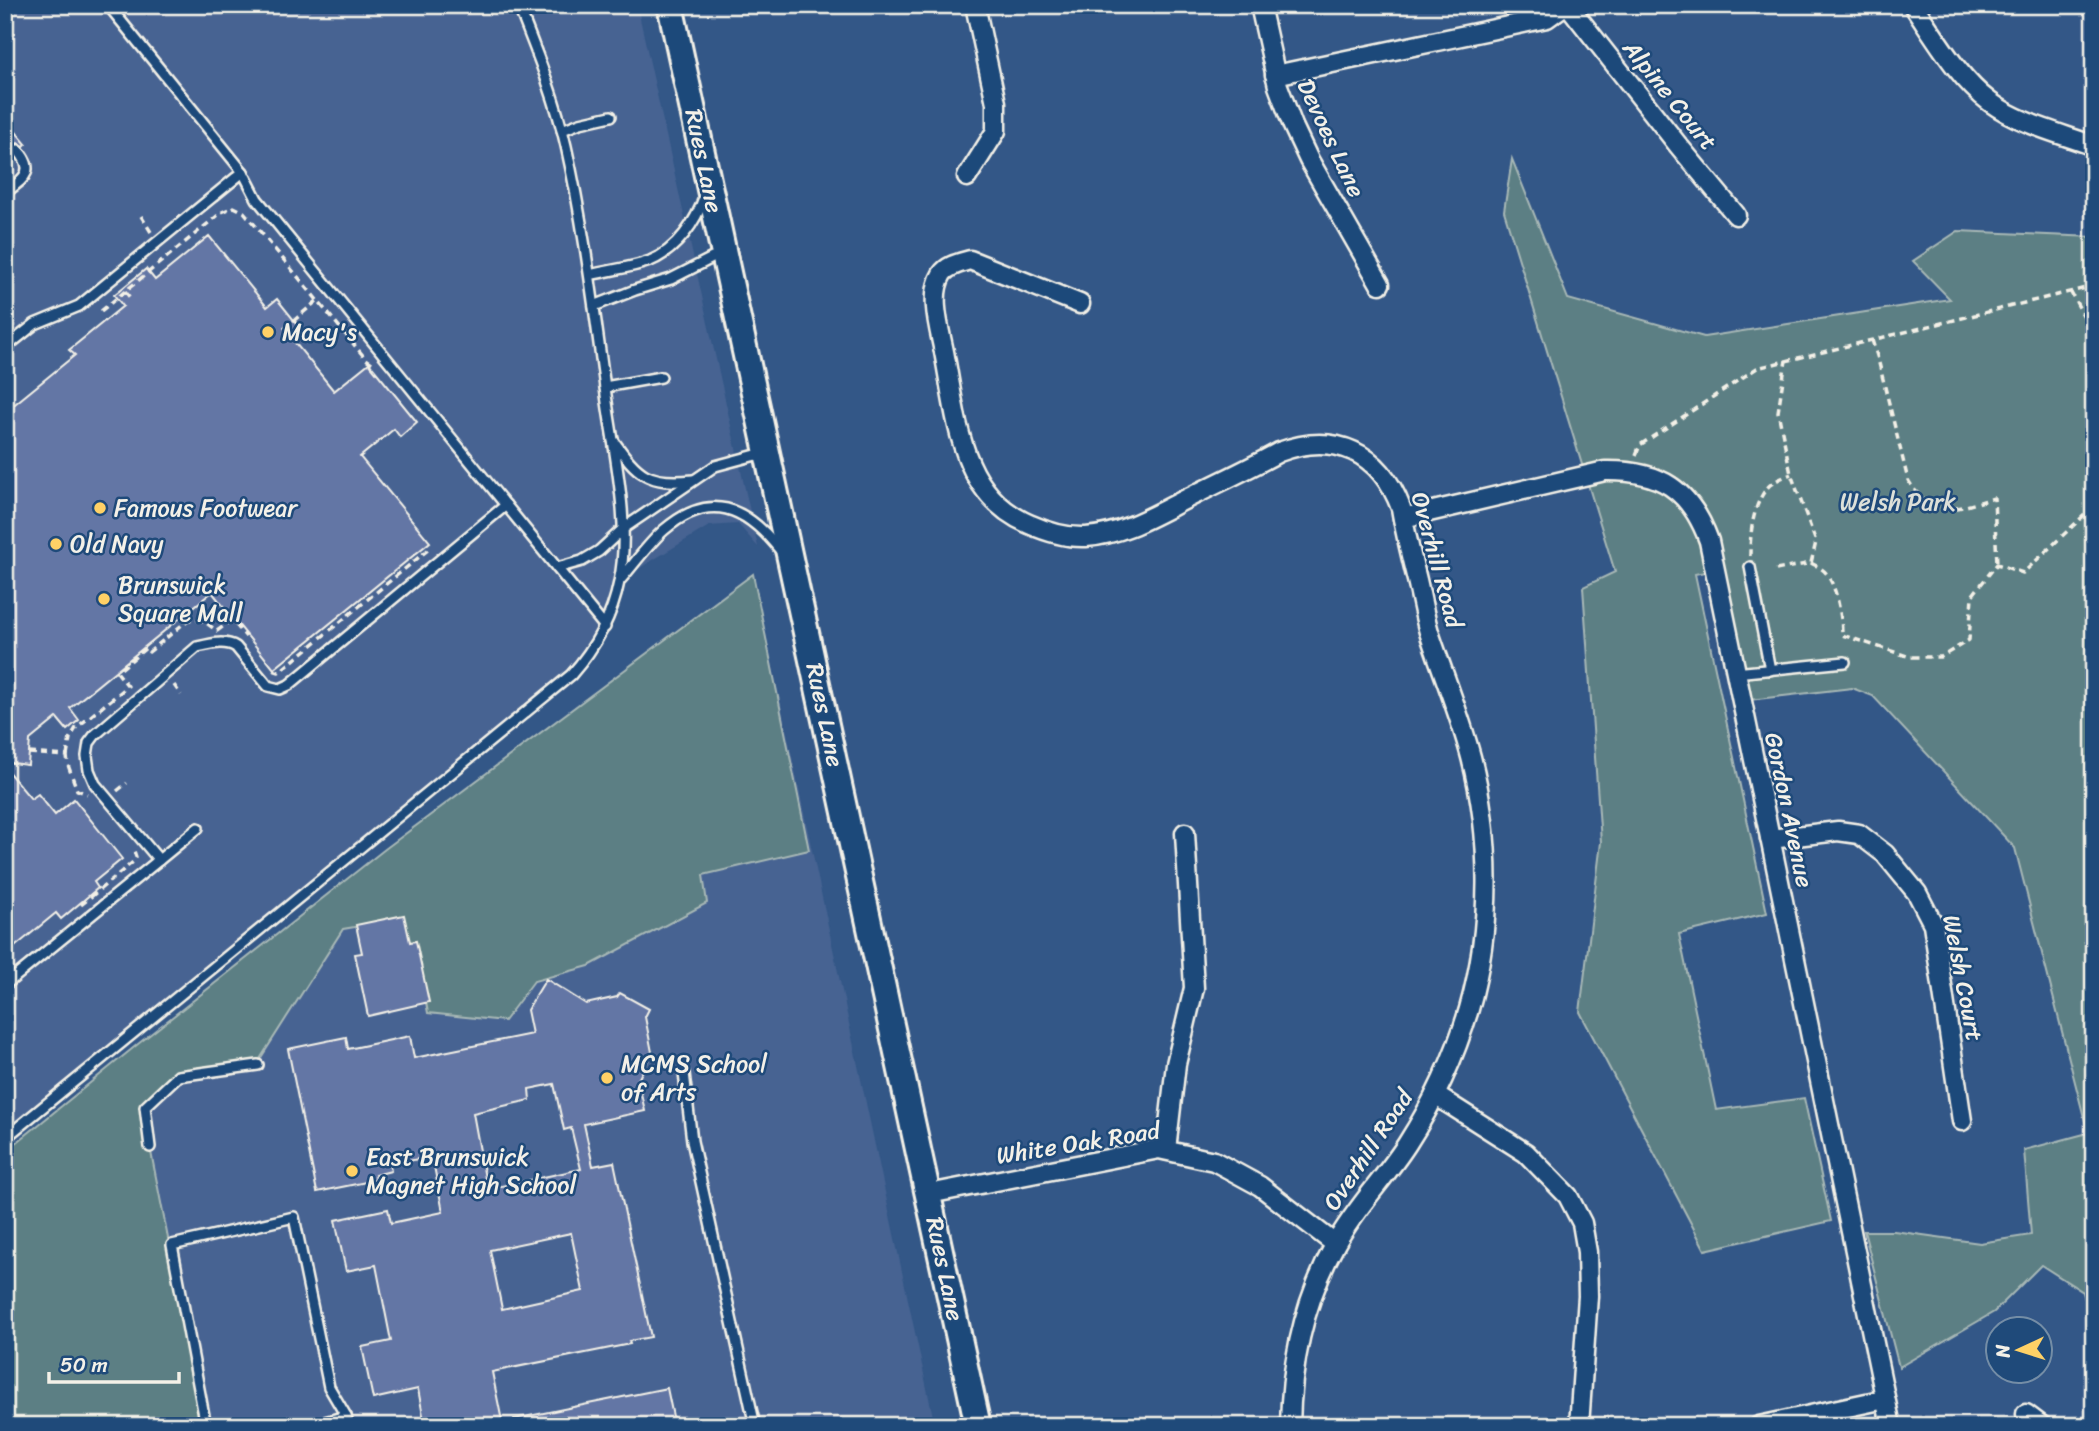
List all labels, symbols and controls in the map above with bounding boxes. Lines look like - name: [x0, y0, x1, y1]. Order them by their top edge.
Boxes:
- street label: Alpine Court: [1611, 29, 1728, 160]
- street label: Devoes Lane: [1285, 71, 1377, 205]
- street label: Rues Lane: [672, 105, 736, 217]
- place label: Macy's: [282, 311, 357, 353]
- marker: Macy's: [260, 324, 276, 340]
- park label: Welsh Park: [1840, 481, 1956, 523]
- place label: Famous Footwear: [114, 487, 299, 529]
- street label: Overhill Road: [1399, 487, 1476, 634]
- marker: Famous Footwear: [92, 500, 108, 516]
- place label: Old Navy: [70, 523, 164, 565]
- marker: Old Navy: [48, 536, 64, 552]
- place label: Brunswick Square Mall: [118, 564, 244, 634]
- marker: Brunswick Square Mall: [96, 591, 112, 607]
- street label: Rues Lane: [793, 659, 857, 771]
- street label: Gordon Avenue: [1752, 728, 1826, 892]
- street label: Welsh Court: [1930, 911, 1996, 1045]
- place label: MCMS School of Arts: [621, 1043, 768, 1113]
- marker: MCMS School of Arts: [599, 1070, 615, 1086]
- street label: Overhill Road: [1312, 1079, 1425, 1219]
- street label: White Oak Road: [993, 1109, 1165, 1177]
- place label: East Brunswick Magnet High School: [366, 1136, 577, 1206]
- marker: East Brunswick Magnet High School: [344, 1163, 360, 1179]
- street label: Rues Lane: [913, 1213, 977, 1325]
- north arrow: [1983, 1316, 2054, 1386]
- scale bar: [49, 1340, 178, 1384]
- text: N: [1986, 1343, 2020, 1360]
- text: 50 m: [60, 1346, 108, 1384]

